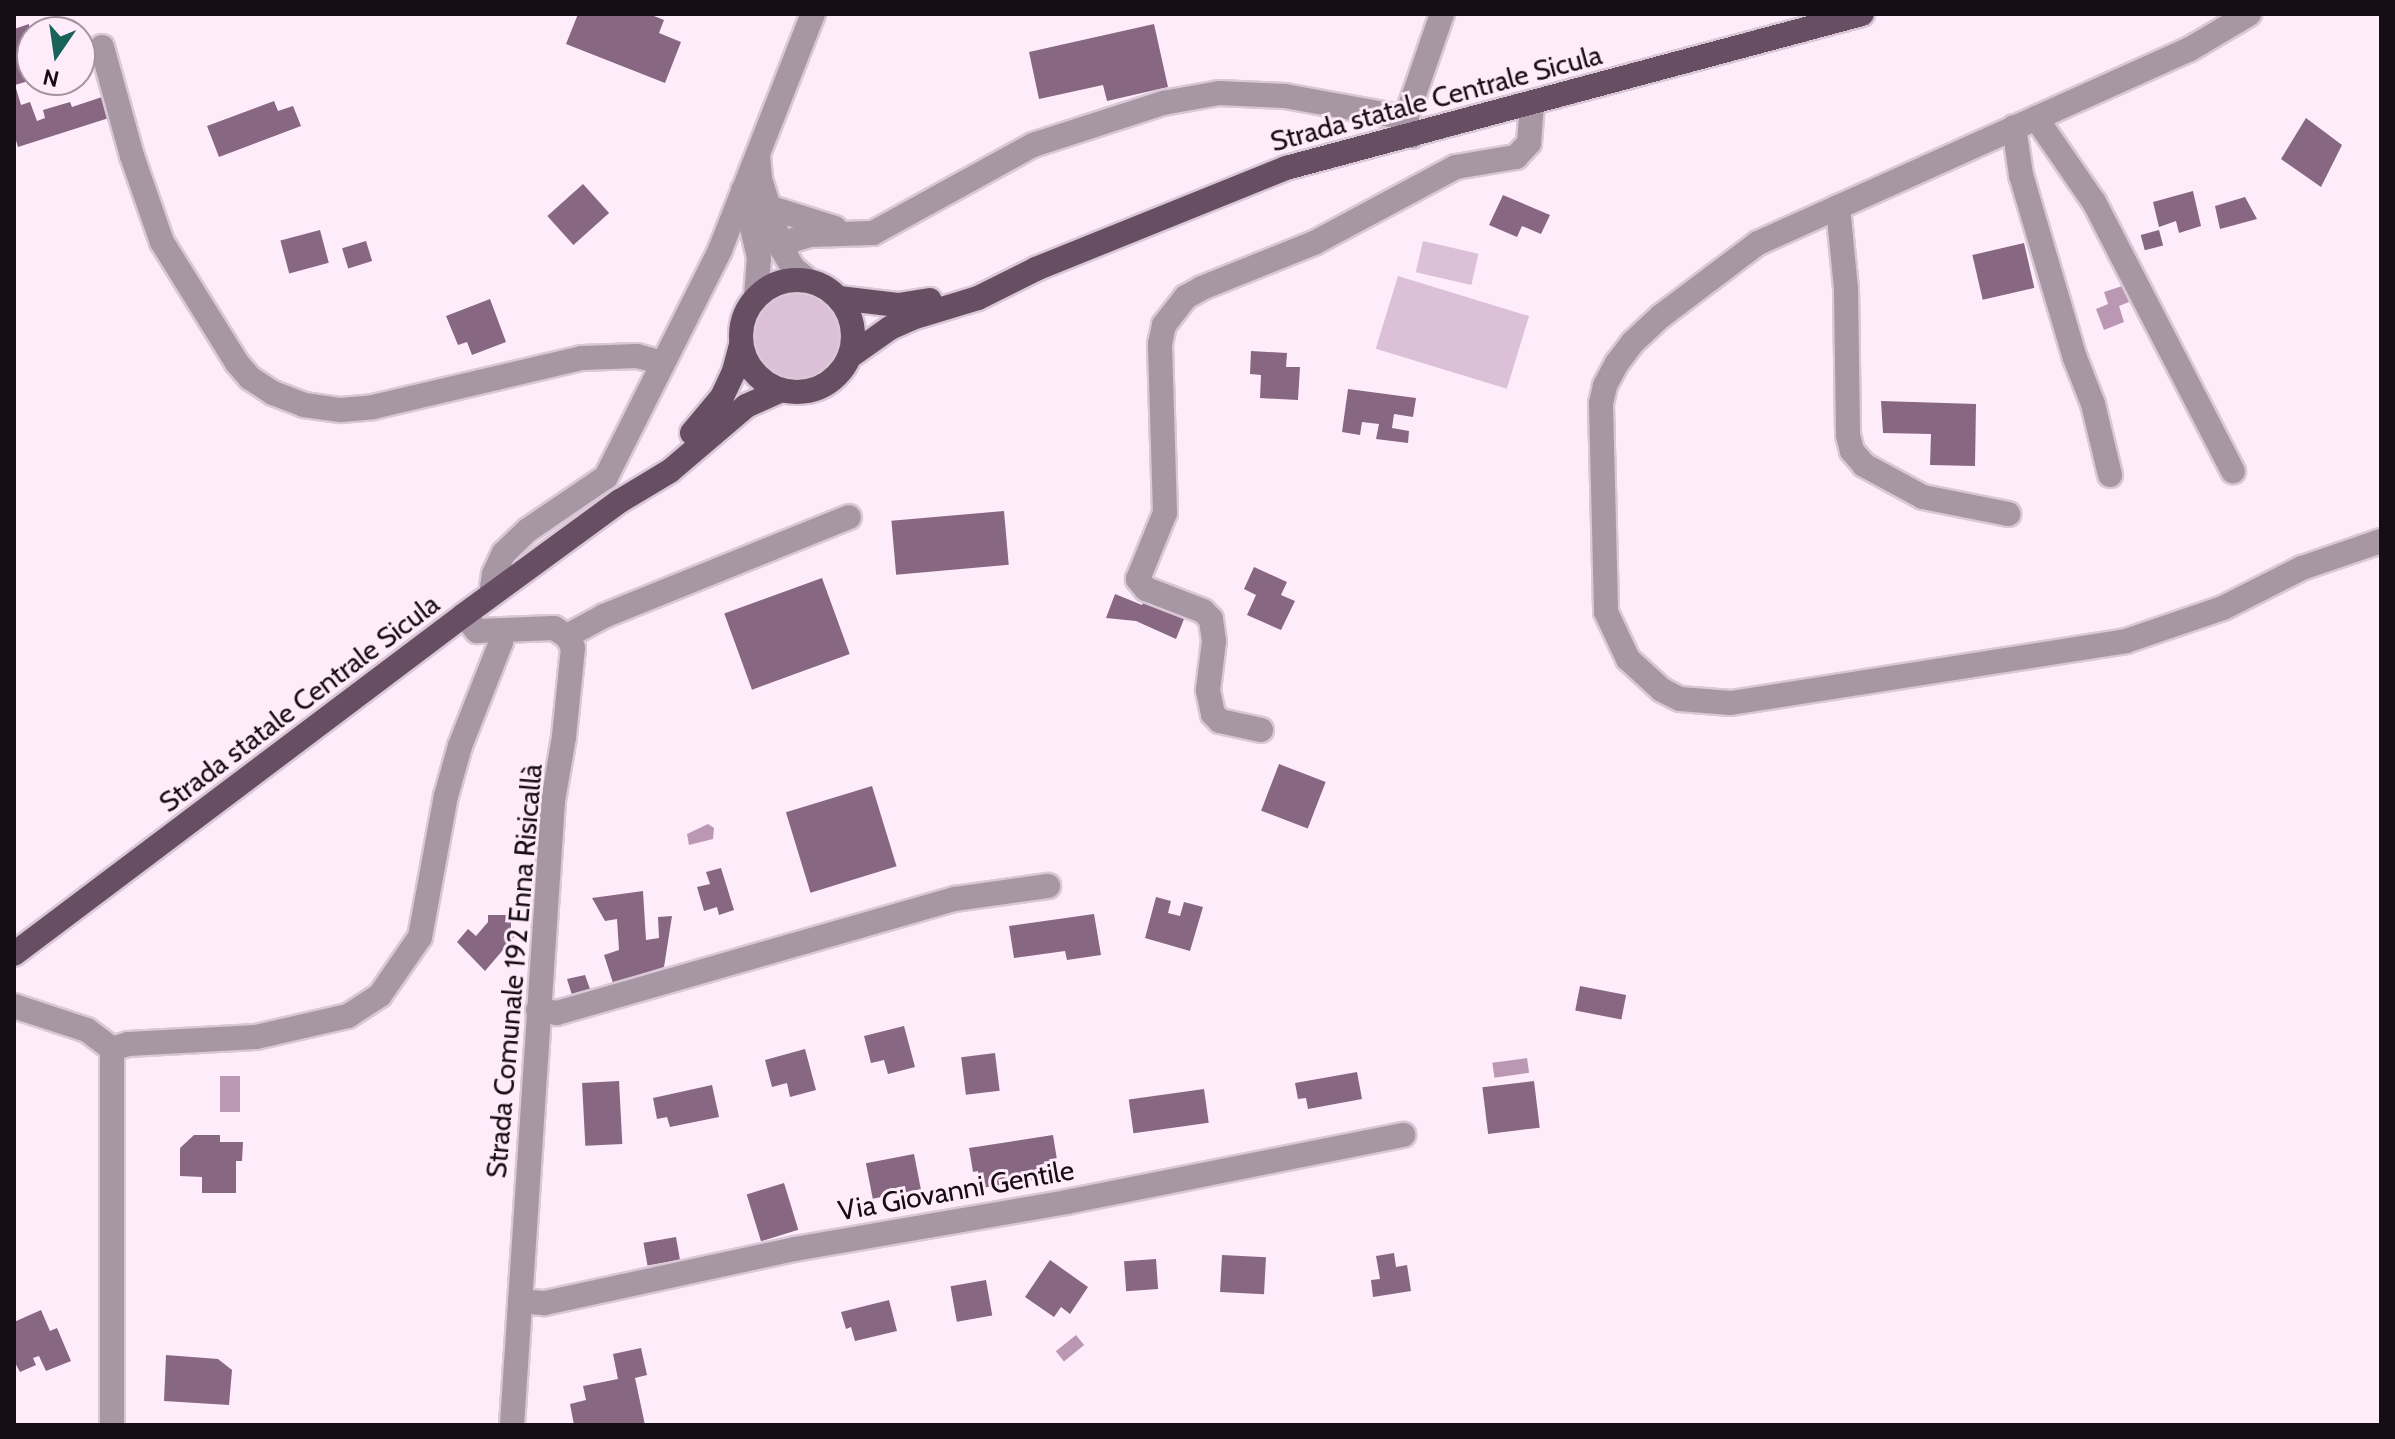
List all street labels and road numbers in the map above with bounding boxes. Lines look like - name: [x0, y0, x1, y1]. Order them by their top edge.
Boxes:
- street label: Strada statale Centrale Sicula: [1267, 38, 1605, 158]
- street label: Strada statale Centrale Sicula: [152, 587, 446, 819]
- street label: Strada Comunale 192 Enna Risicallà: [479, 762, 549, 1180]
- street label: Via Giovanni Gentile: [835, 1153, 1077, 1227]

